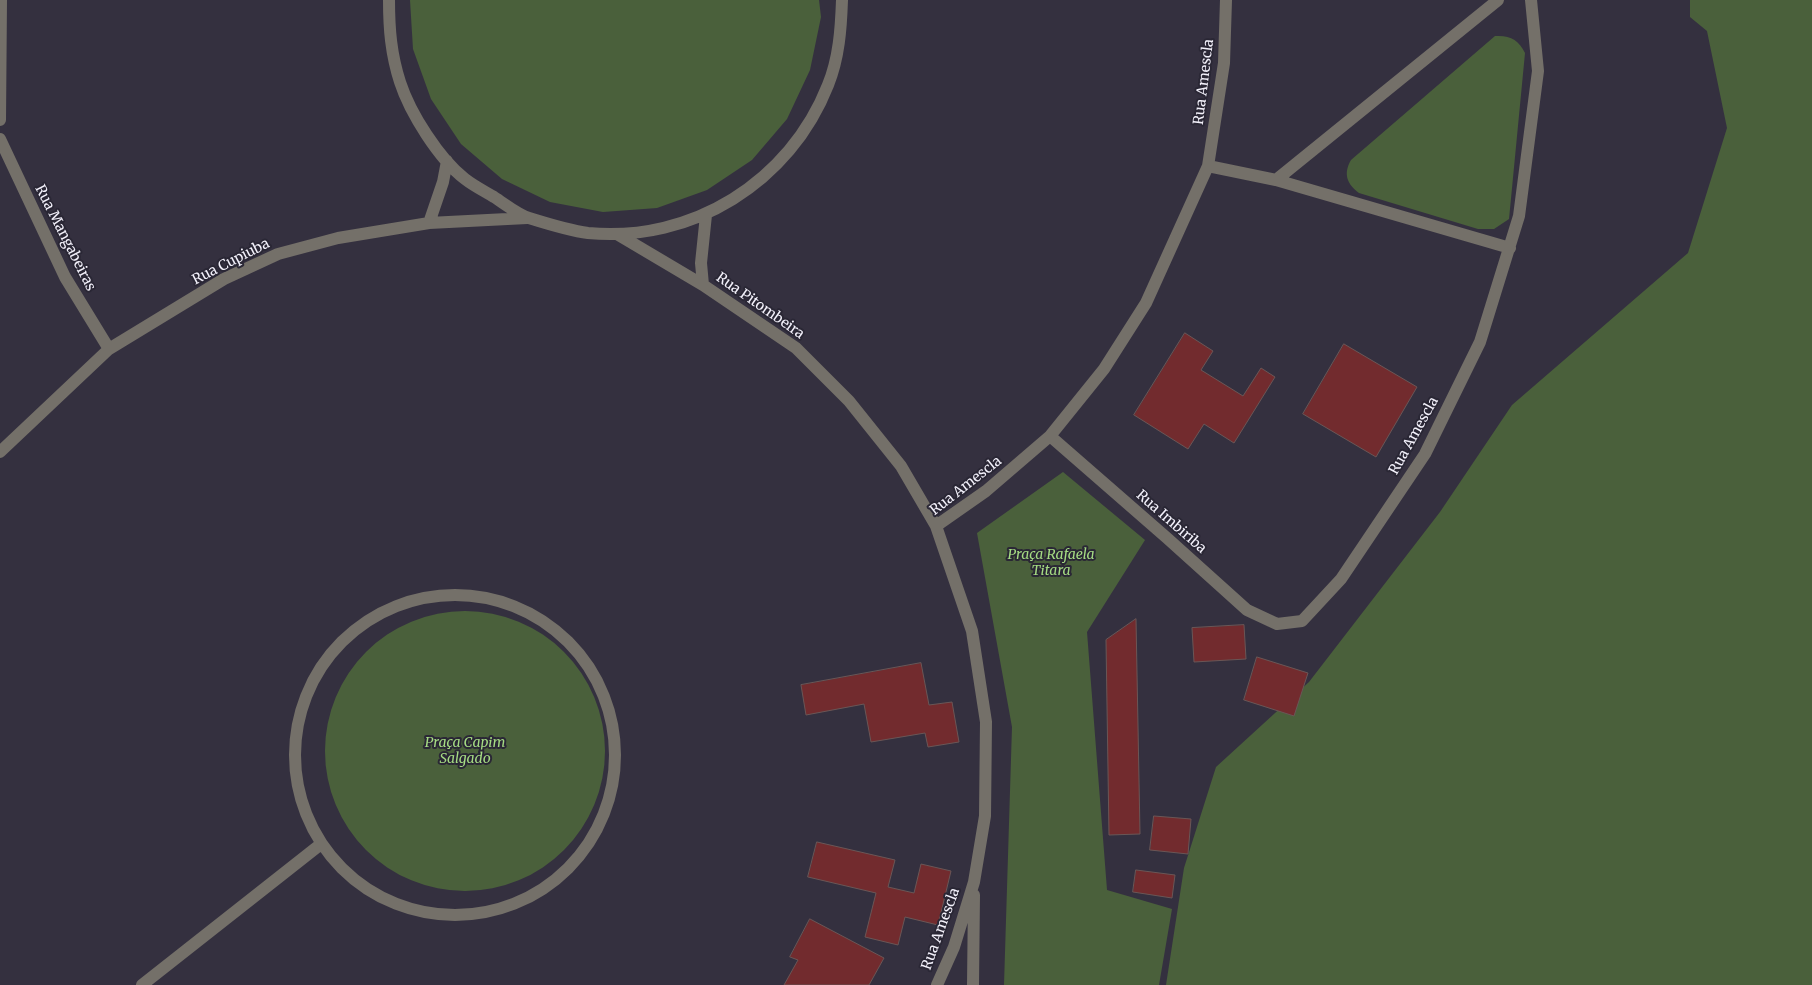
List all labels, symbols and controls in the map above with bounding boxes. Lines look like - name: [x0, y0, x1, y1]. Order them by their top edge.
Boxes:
- street label: Rua Amescla: [1190, 38, 1218, 126]
- street label: Rua Mangabeiras: [31, 182, 99, 294]
- street label: Rua Cupiuba: [190, 235, 272, 289]
- street label: Rua Pitombeira: [713, 269, 807, 343]
- street label: Rua Amescla: [1386, 394, 1442, 478]
- street label: Rua Amescla: [927, 453, 1005, 519]
- street label: Rua Imbiriba: [1132, 487, 1210, 557]
- park label: Praça Rafaela Titara: [1007, 547, 1095, 580]
- park label: Praça Capim Salgado: [425, 735, 505, 768]
- street label: Rua Amescla: [918, 886, 964, 972]

